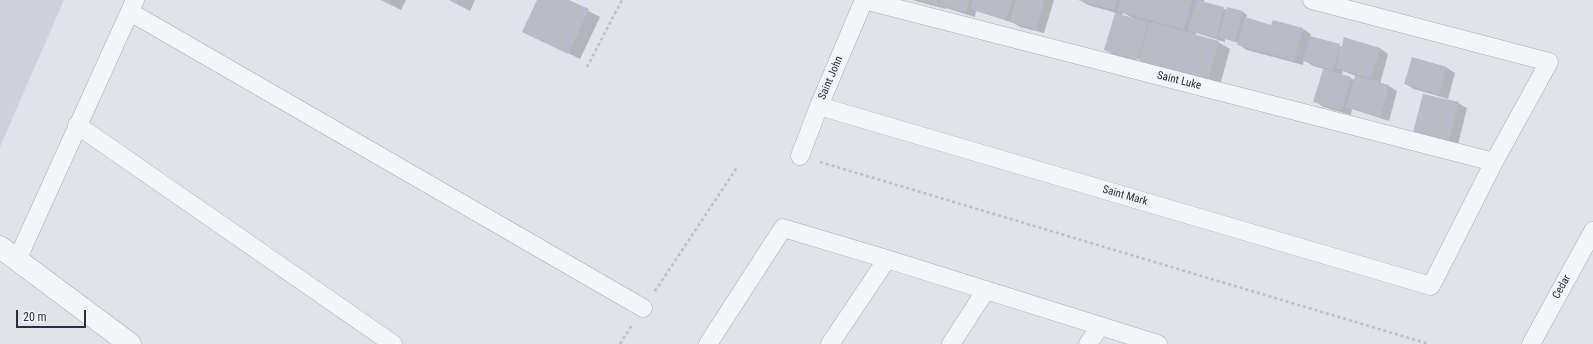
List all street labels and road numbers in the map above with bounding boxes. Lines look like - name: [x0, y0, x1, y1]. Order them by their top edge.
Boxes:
- street label: Saint John: [816, 54, 846, 102]
- street label: Saint Luke: [1156, 69, 1202, 93]
- street label: Saint Mark: [1101, 183, 1149, 209]
- street label: Cedar: [1550, 273, 1574, 301]

